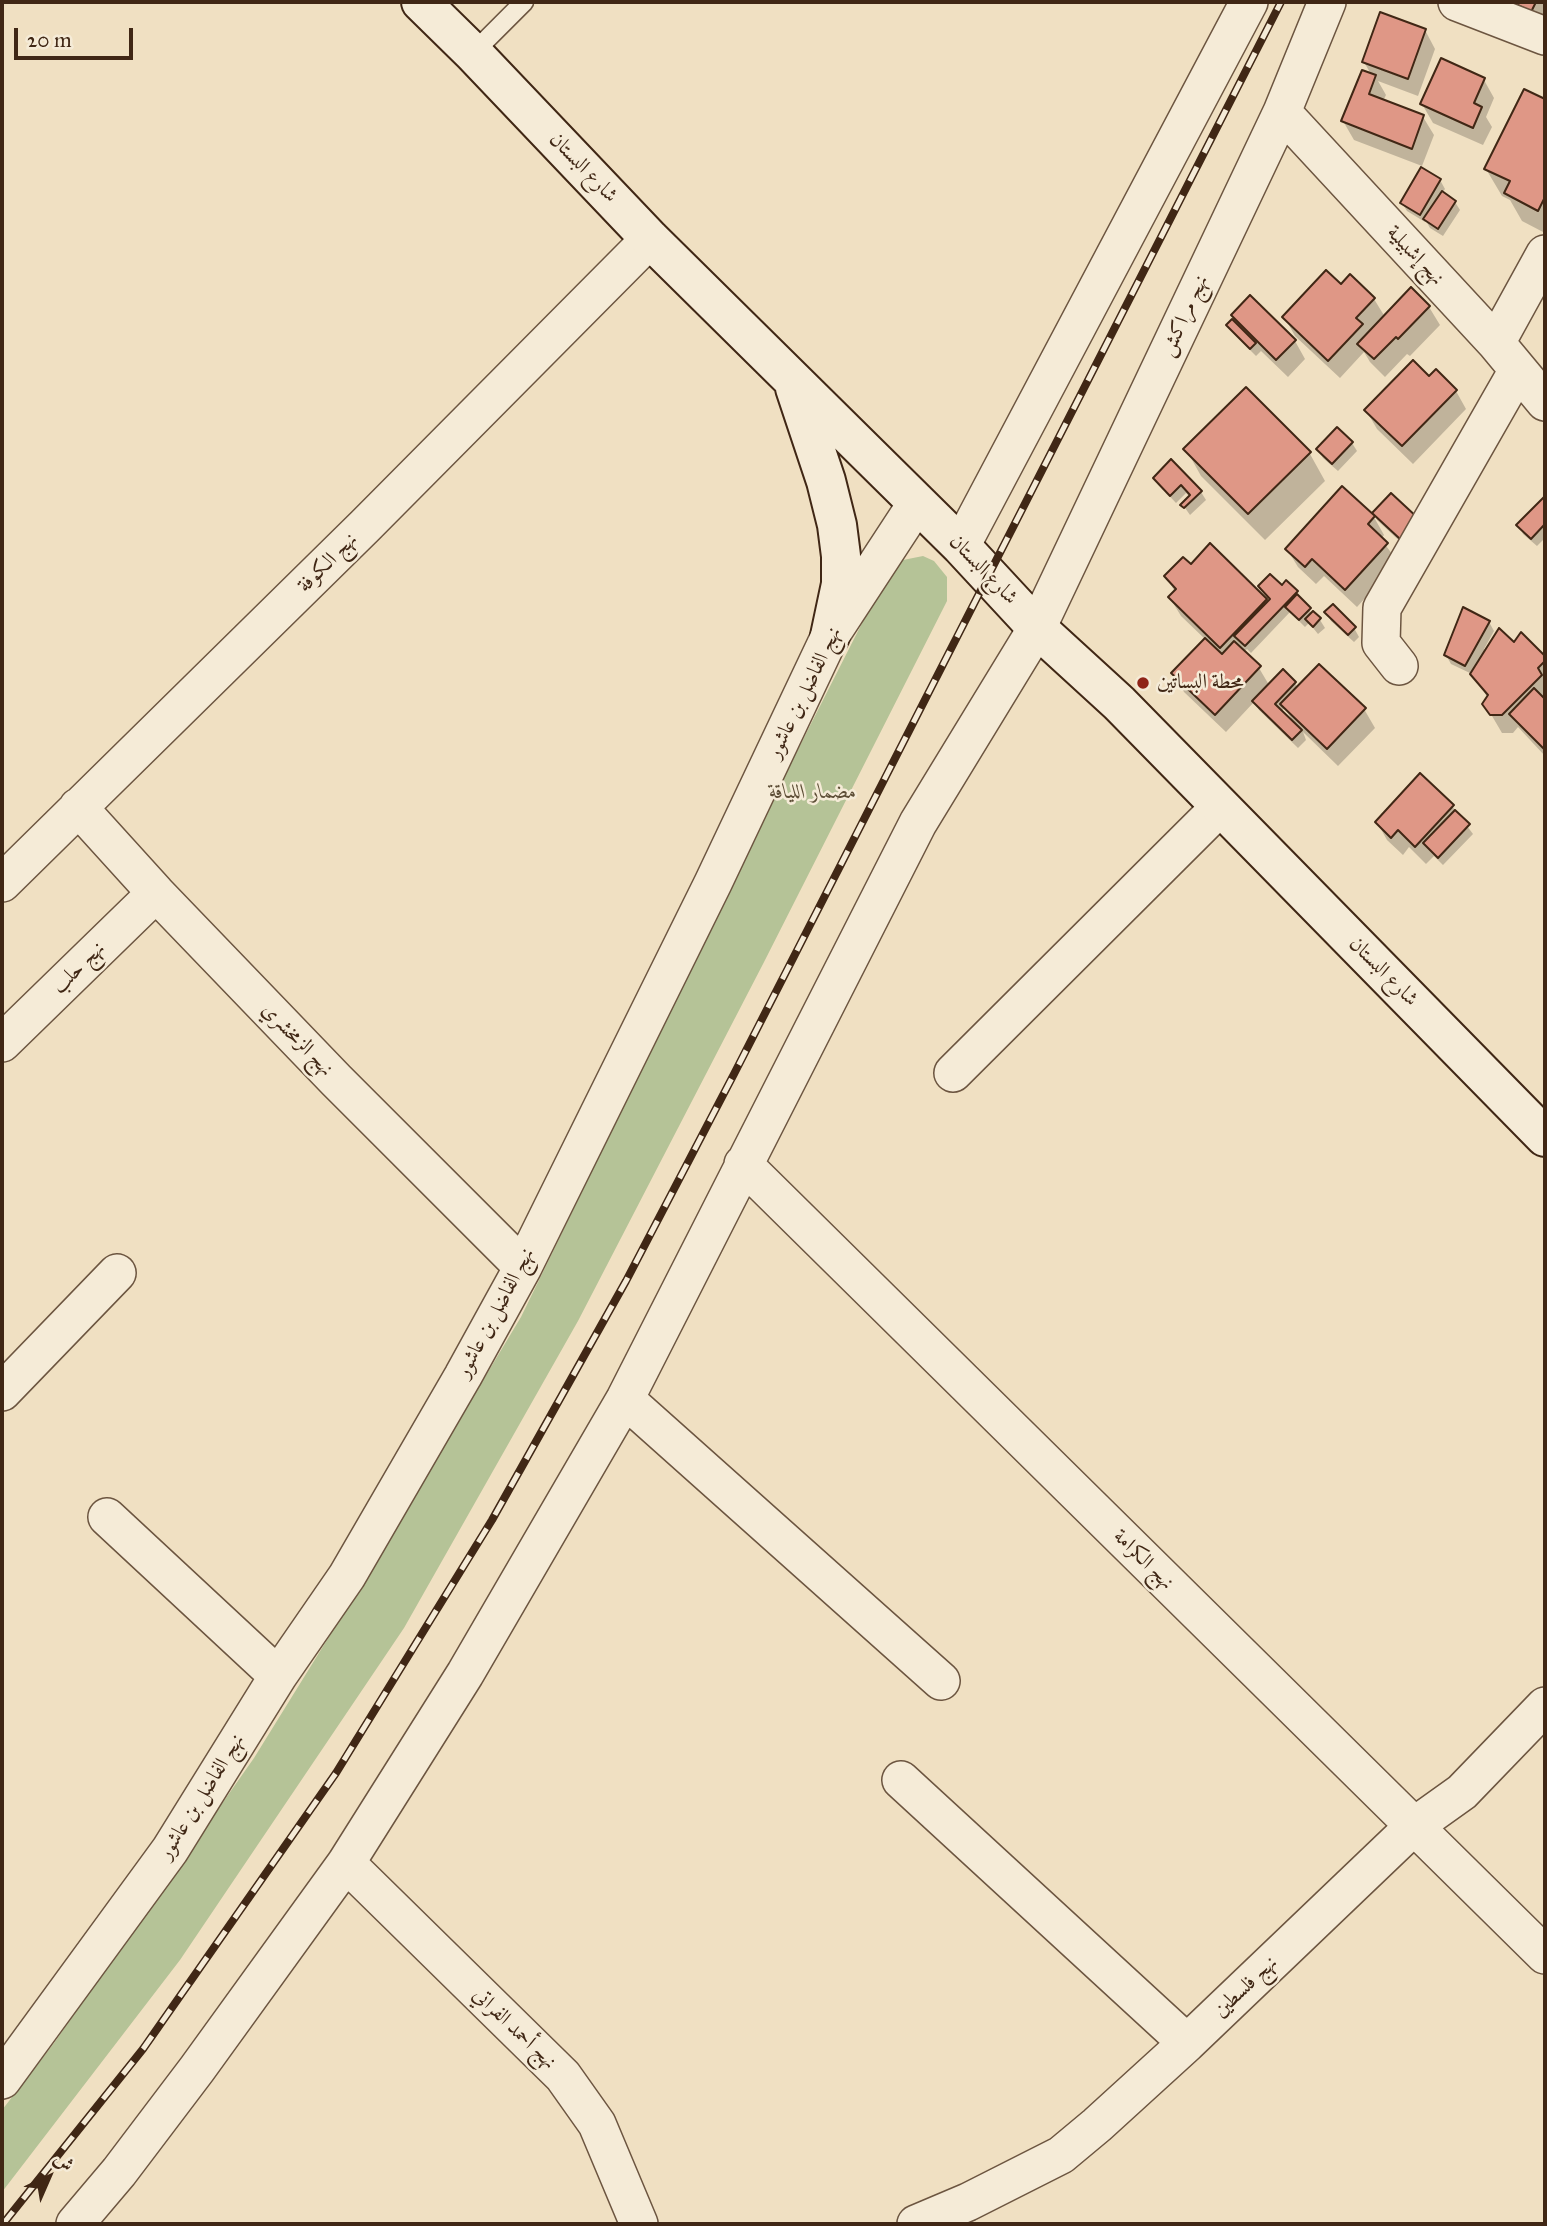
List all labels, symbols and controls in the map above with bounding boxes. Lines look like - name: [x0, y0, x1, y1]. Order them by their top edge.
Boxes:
- scale bar: [18, 14, 136, 58]
- text: 20 m: [27, 27, 72, 53]
- street label: شارع البستان: [543, 128, 623, 208]
- street label: نهج إشبيلية: [1381, 221, 1449, 291]
- street label: نهج مراكش: [1155, 271, 1215, 361]
- street label: نهج الكوفة: [293, 528, 363, 598]
- street label: شارع البستان: [943, 530, 1023, 610]
- street label: نهج الفاضل بن عاشور: [762, 623, 848, 763]
- place label: محطة البساتين: [1157, 670, 1244, 696]
- marker: محطة البساتين: [1135, 675, 1151, 691]
- park label: مضمار اللياقة: [769, 780, 857, 806]
- street label: شارع البستان: [1343, 932, 1423, 1012]
- street label: نهج حلب: [47, 937, 111, 999]
- street label: نهج الزمخشري: [256, 998, 338, 1082]
- street label: نهج الفاضل بن عاشور: [451, 1244, 541, 1382]
- street label: نهج الكرامة: [1107, 1524, 1179, 1596]
- street label: نهج الفاضل بن عاشور: [153, 1729, 251, 1865]
- street label: نهج فلسطين: [1209, 1951, 1283, 2023]
- street label: نهج أحمد الفراتي: [467, 1983, 561, 2075]
- north arrow: [14, 2142, 84, 2212]
- text: ش: [49, 2147, 79, 2176]

